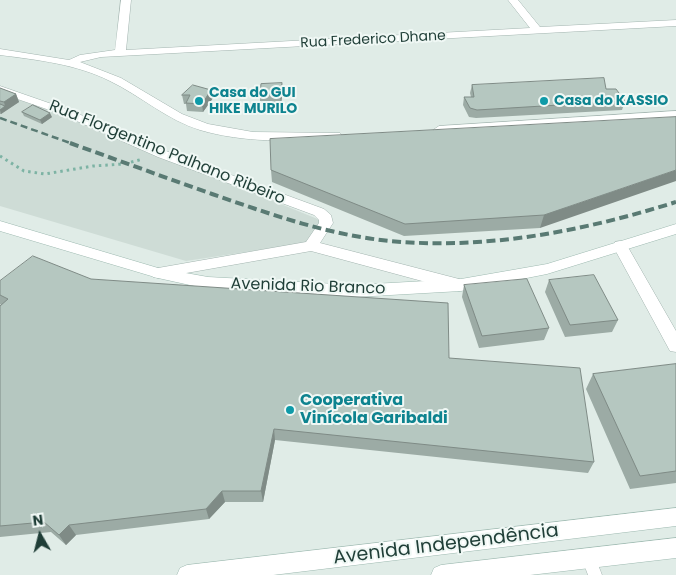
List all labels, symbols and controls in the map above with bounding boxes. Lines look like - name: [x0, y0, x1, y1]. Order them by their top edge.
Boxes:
- street label: Rua Frederico Dhane: [300, 28, 446, 52]
- place label: Casa do GUI HIKE MURILO: [209, 85, 297, 118]
- place label: Casa do KASSIO: [554, 93, 668, 109]
- marker: Casa do GUI HIKE MURILO: [193, 95, 205, 107]
- marker: Casa do KASSIO: [538, 95, 550, 107]
- street label: Rua Florgentino Palhano Ribeiro: [46, 97, 288, 209]
- street label: Avenida Rio Branco: [230, 275, 386, 299]
- place label: Cooperativa Vinícola Garibaldi: [300, 391, 448, 429]
- marker: Cooperativa Vinícola Garibaldi: [284, 404, 296, 416]
- north arrow: [15, 510, 65, 560]
- text: N: [31, 510, 45, 531]
- street label: Avenida Independência: [332, 520, 560, 570]

